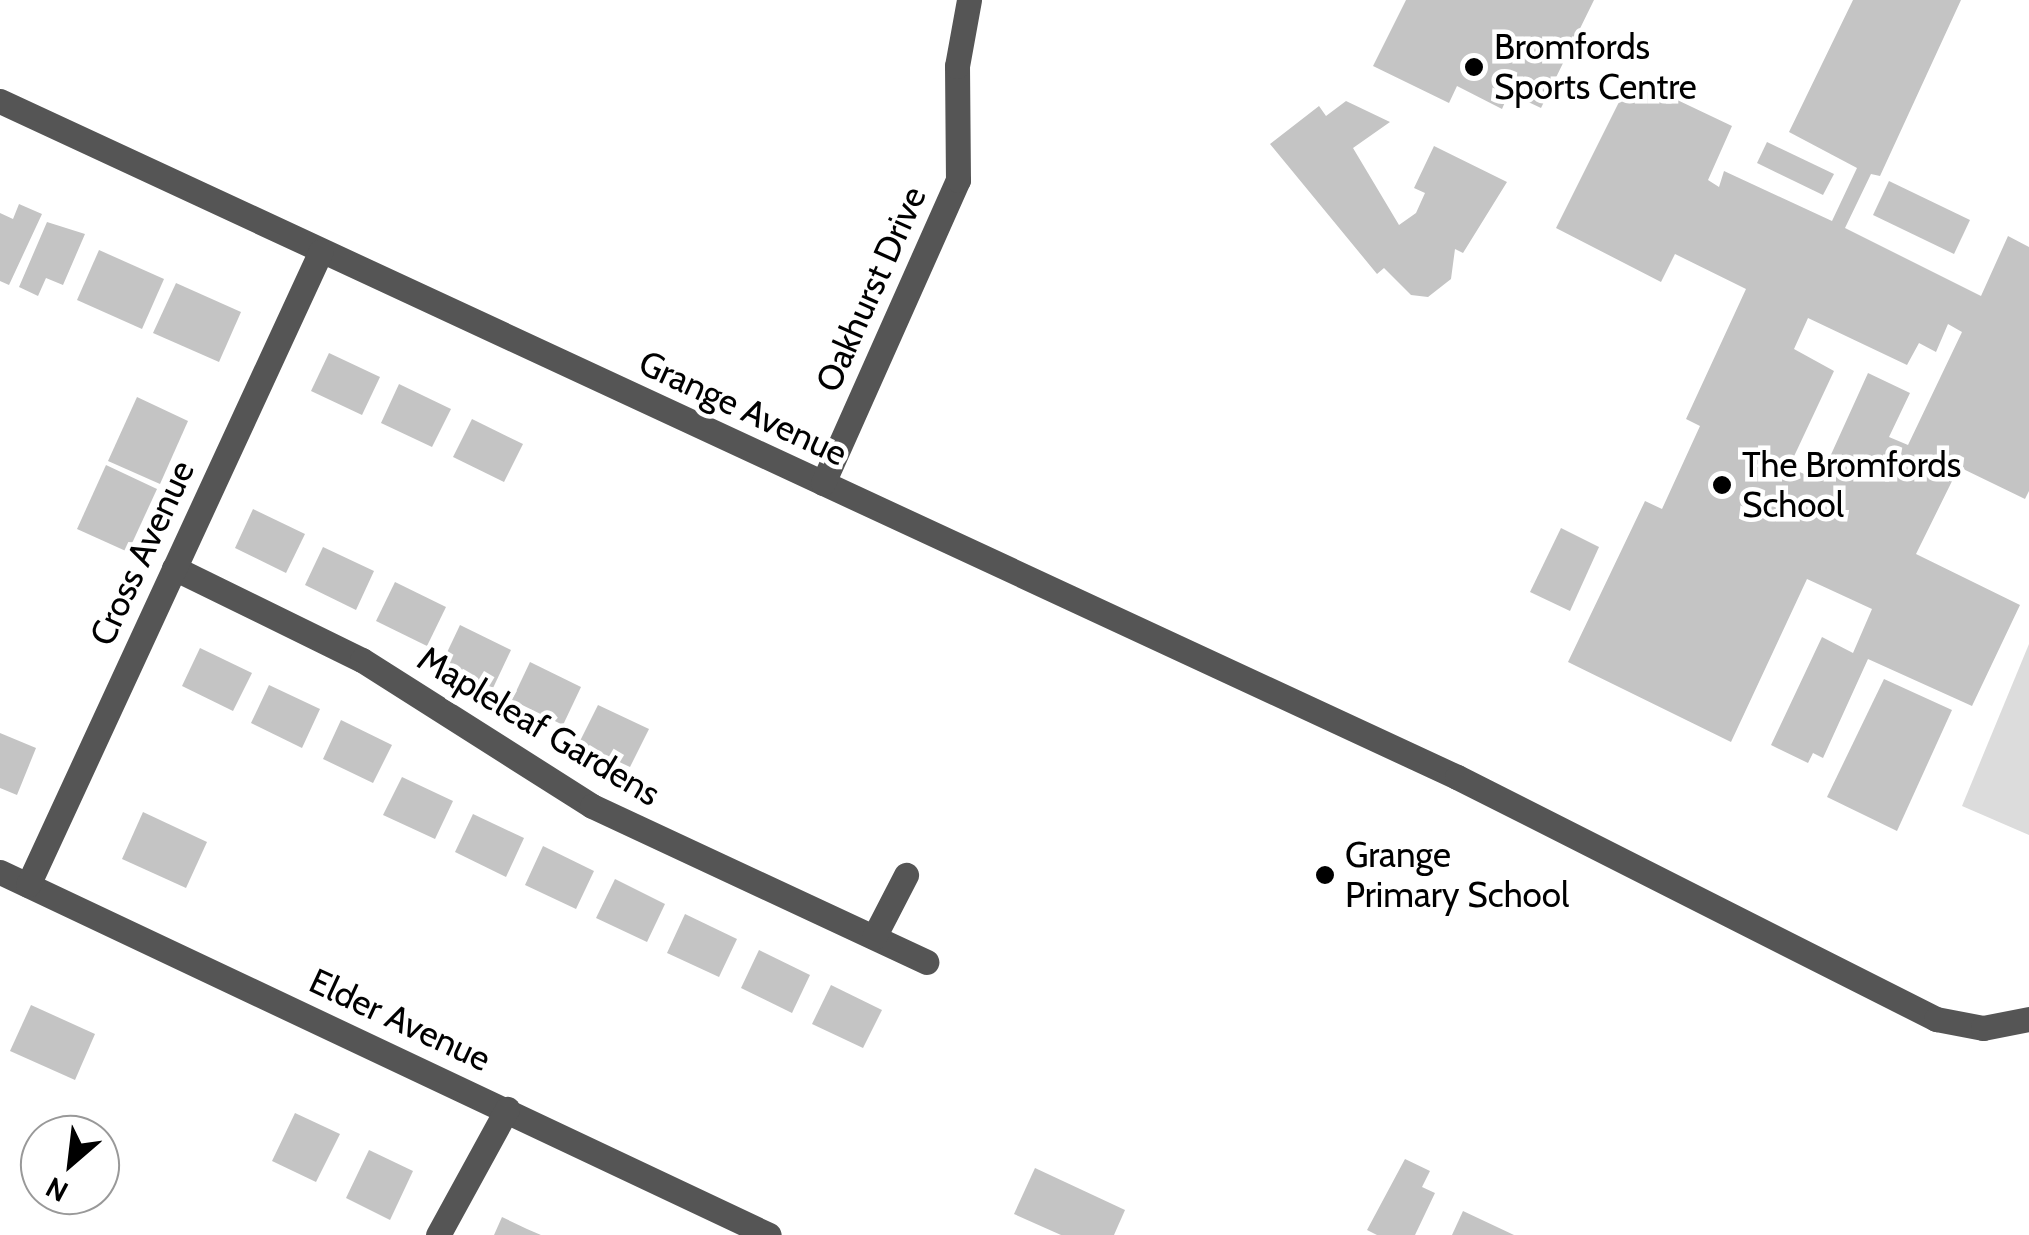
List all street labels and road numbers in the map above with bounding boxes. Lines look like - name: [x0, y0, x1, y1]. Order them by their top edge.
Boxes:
- street label: Oakhurst Drive: [807, 180, 935, 398]
- street label: Grange Avenue: [632, 341, 854, 475]
- street label: Cross Avenue: [81, 454, 203, 652]
- street label: Mapleleaf Gardens: [410, 637, 668, 815]
- street label: Elder Avenue: [303, 960, 497, 1080]

